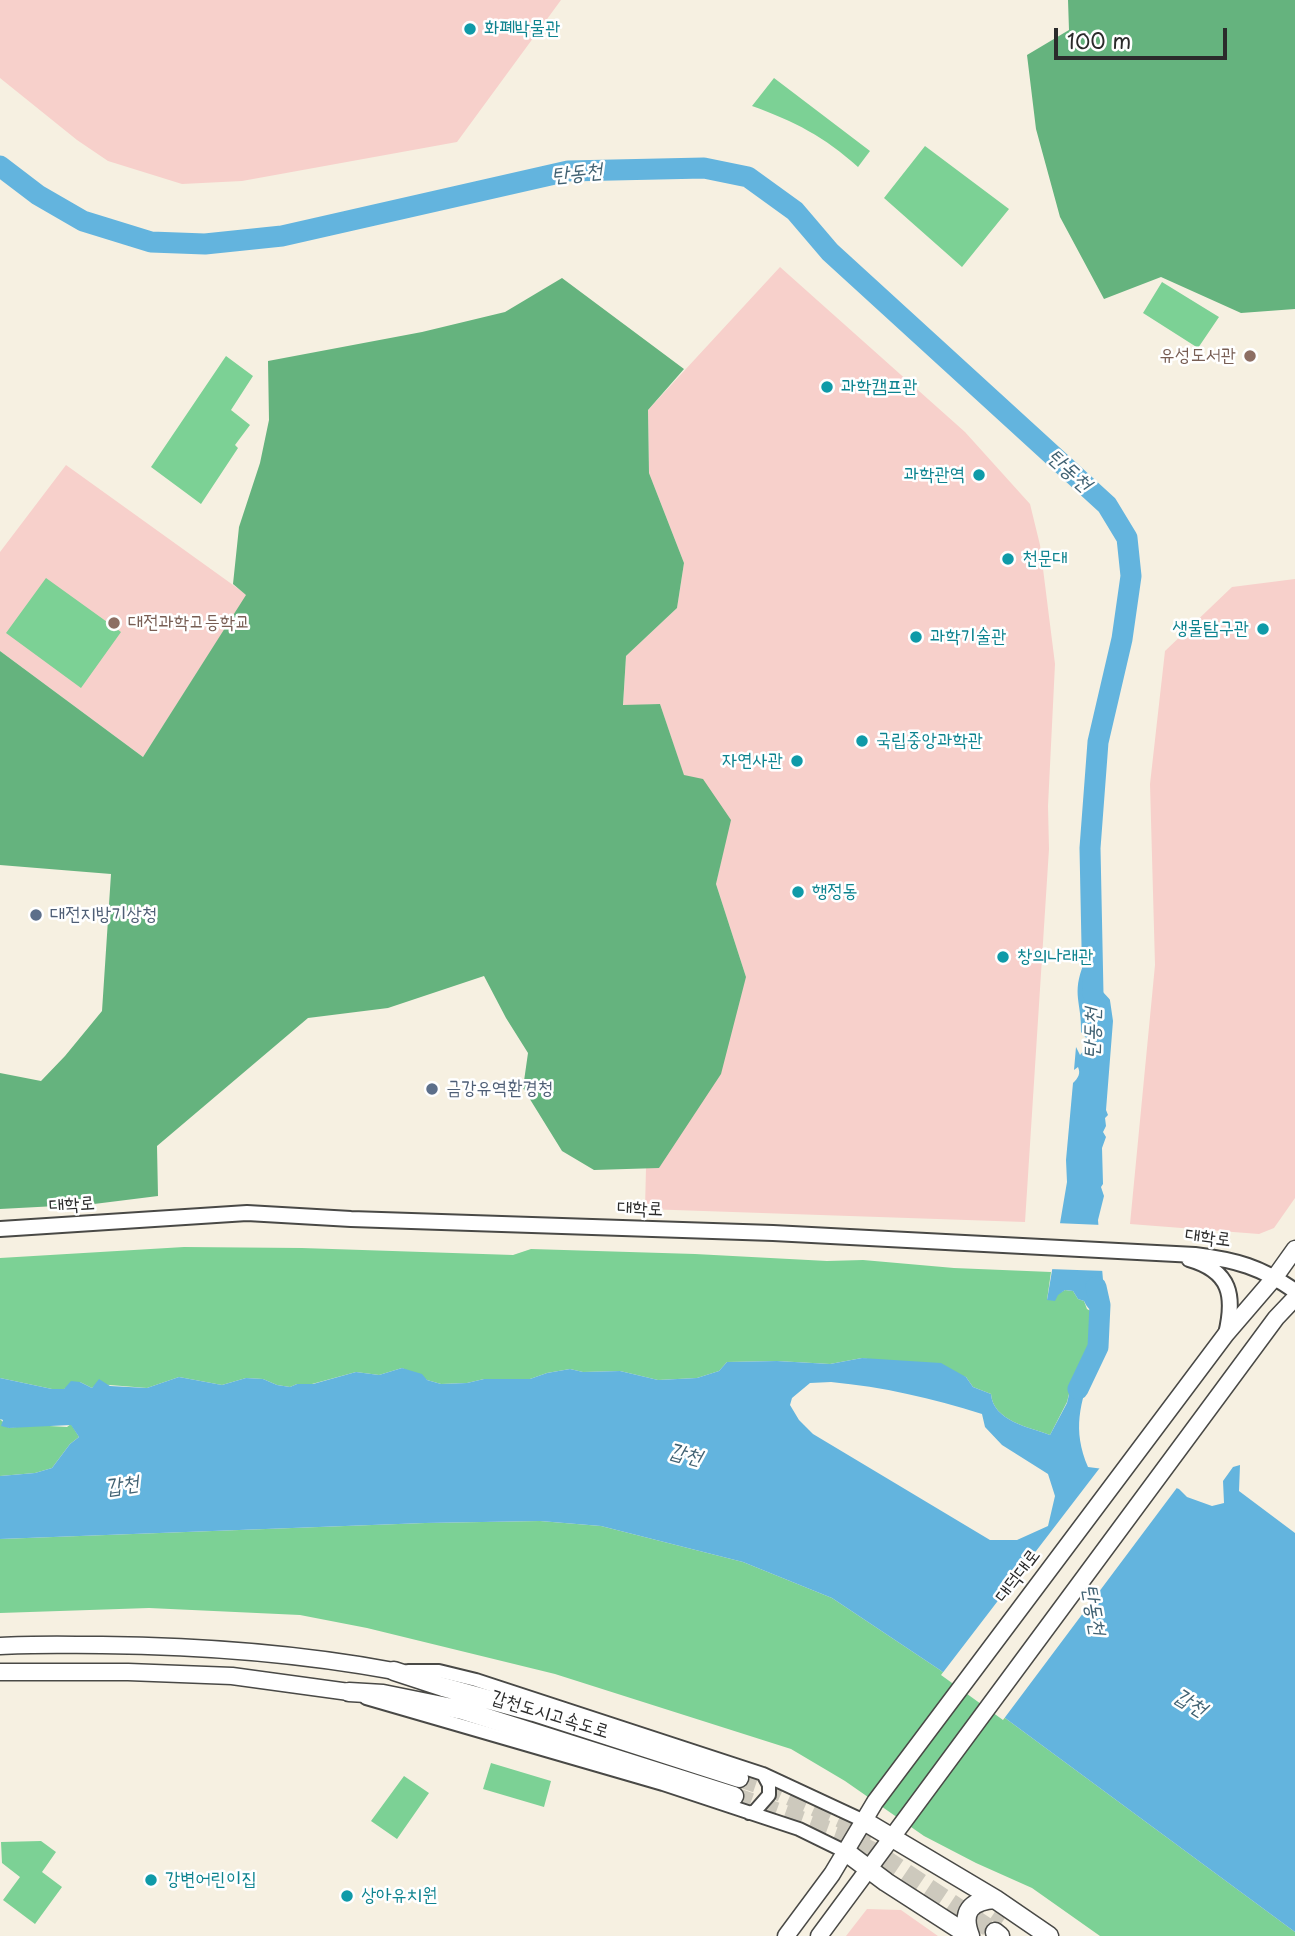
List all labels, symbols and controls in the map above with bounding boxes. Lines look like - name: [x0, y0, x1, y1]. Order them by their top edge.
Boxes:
- scale bar: [1057, 14, 1230, 58]
- place label: 화폐박물관: [484, 18, 560, 40]
- marker: 화폐박물관: [462, 21, 478, 37]
- text: 100 m: [1067, 24, 1131, 56]
- water label: 탄동천: [550, 159, 604, 189]
- place label: 유성도서관: [1160, 345, 1236, 367]
- marker: 유성도서관: [1242, 348, 1258, 364]
- place label: 과학캠프관: [841, 376, 917, 398]
- marker: 과학캠프관: [819, 379, 835, 395]
- water label: 탄동천: [1042, 445, 1096, 497]
- place label: 과학관역: [904, 464, 965, 486]
- marker: 과학관역: [971, 467, 987, 483]
- place label: 천문대: [1022, 548, 1068, 570]
- marker: 천문대: [1000, 551, 1016, 567]
- place label: 대전과학고등학교: [128, 612, 250, 634]
- marker: 대전과학고등학교: [106, 615, 122, 631]
- place label: 생물탐구관: [1173, 618, 1249, 640]
- marker: 생물탐구관: [1255, 621, 1271, 637]
- place label: 과학기술관: [930, 626, 1006, 648]
- marker: 과학기술관: [908, 629, 924, 645]
- place label: 국립중앙과학관: [876, 730, 983, 752]
- marker: 국립중앙과학관: [854, 733, 870, 749]
- place label: 자연사관: [722, 750, 783, 772]
- marker: 자연사관: [789, 753, 805, 769]
- place label: 행정동: [812, 881, 858, 903]
- marker: 행정동: [790, 884, 806, 900]
- place label: 대전지방기상청: [50, 904, 157, 926]
- marker: 대전지방기상청: [28, 907, 44, 923]
- place label: 창의나래관: [1017, 946, 1093, 968]
- marker: 창의나래관: [995, 949, 1011, 965]
- water label: 탄동천: [1080, 1007, 1106, 1059]
- place label: 금강유역환경청: [446, 1078, 553, 1100]
- marker: 금강유역환경청: [424, 1081, 440, 1097]
- street label: 대학로: [48, 1192, 96, 1218]
- street label: 대학로: [617, 1197, 663, 1221]
- street label: 대학로: [1184, 1224, 1232, 1252]
- water label: 갑천: [665, 1438, 705, 1472]
- water label: 갑천: [104, 1471, 140, 1501]
- street label: 대덕대로: [990, 1545, 1046, 1607]
- water label: 탄동천: [1076, 1583, 1110, 1637]
- water label: 갑천: [1169, 1683, 1211, 1723]
- street label: 갑천도시고속도로: [488, 1686, 612, 1744]
- place label: 강변어린이집: [165, 1869, 257, 1891]
- marker: 강변어린이집: [143, 1872, 159, 1888]
- place label: 상아유치원: [361, 1885, 437, 1907]
- marker: 상아유치원: [339, 1888, 355, 1904]

